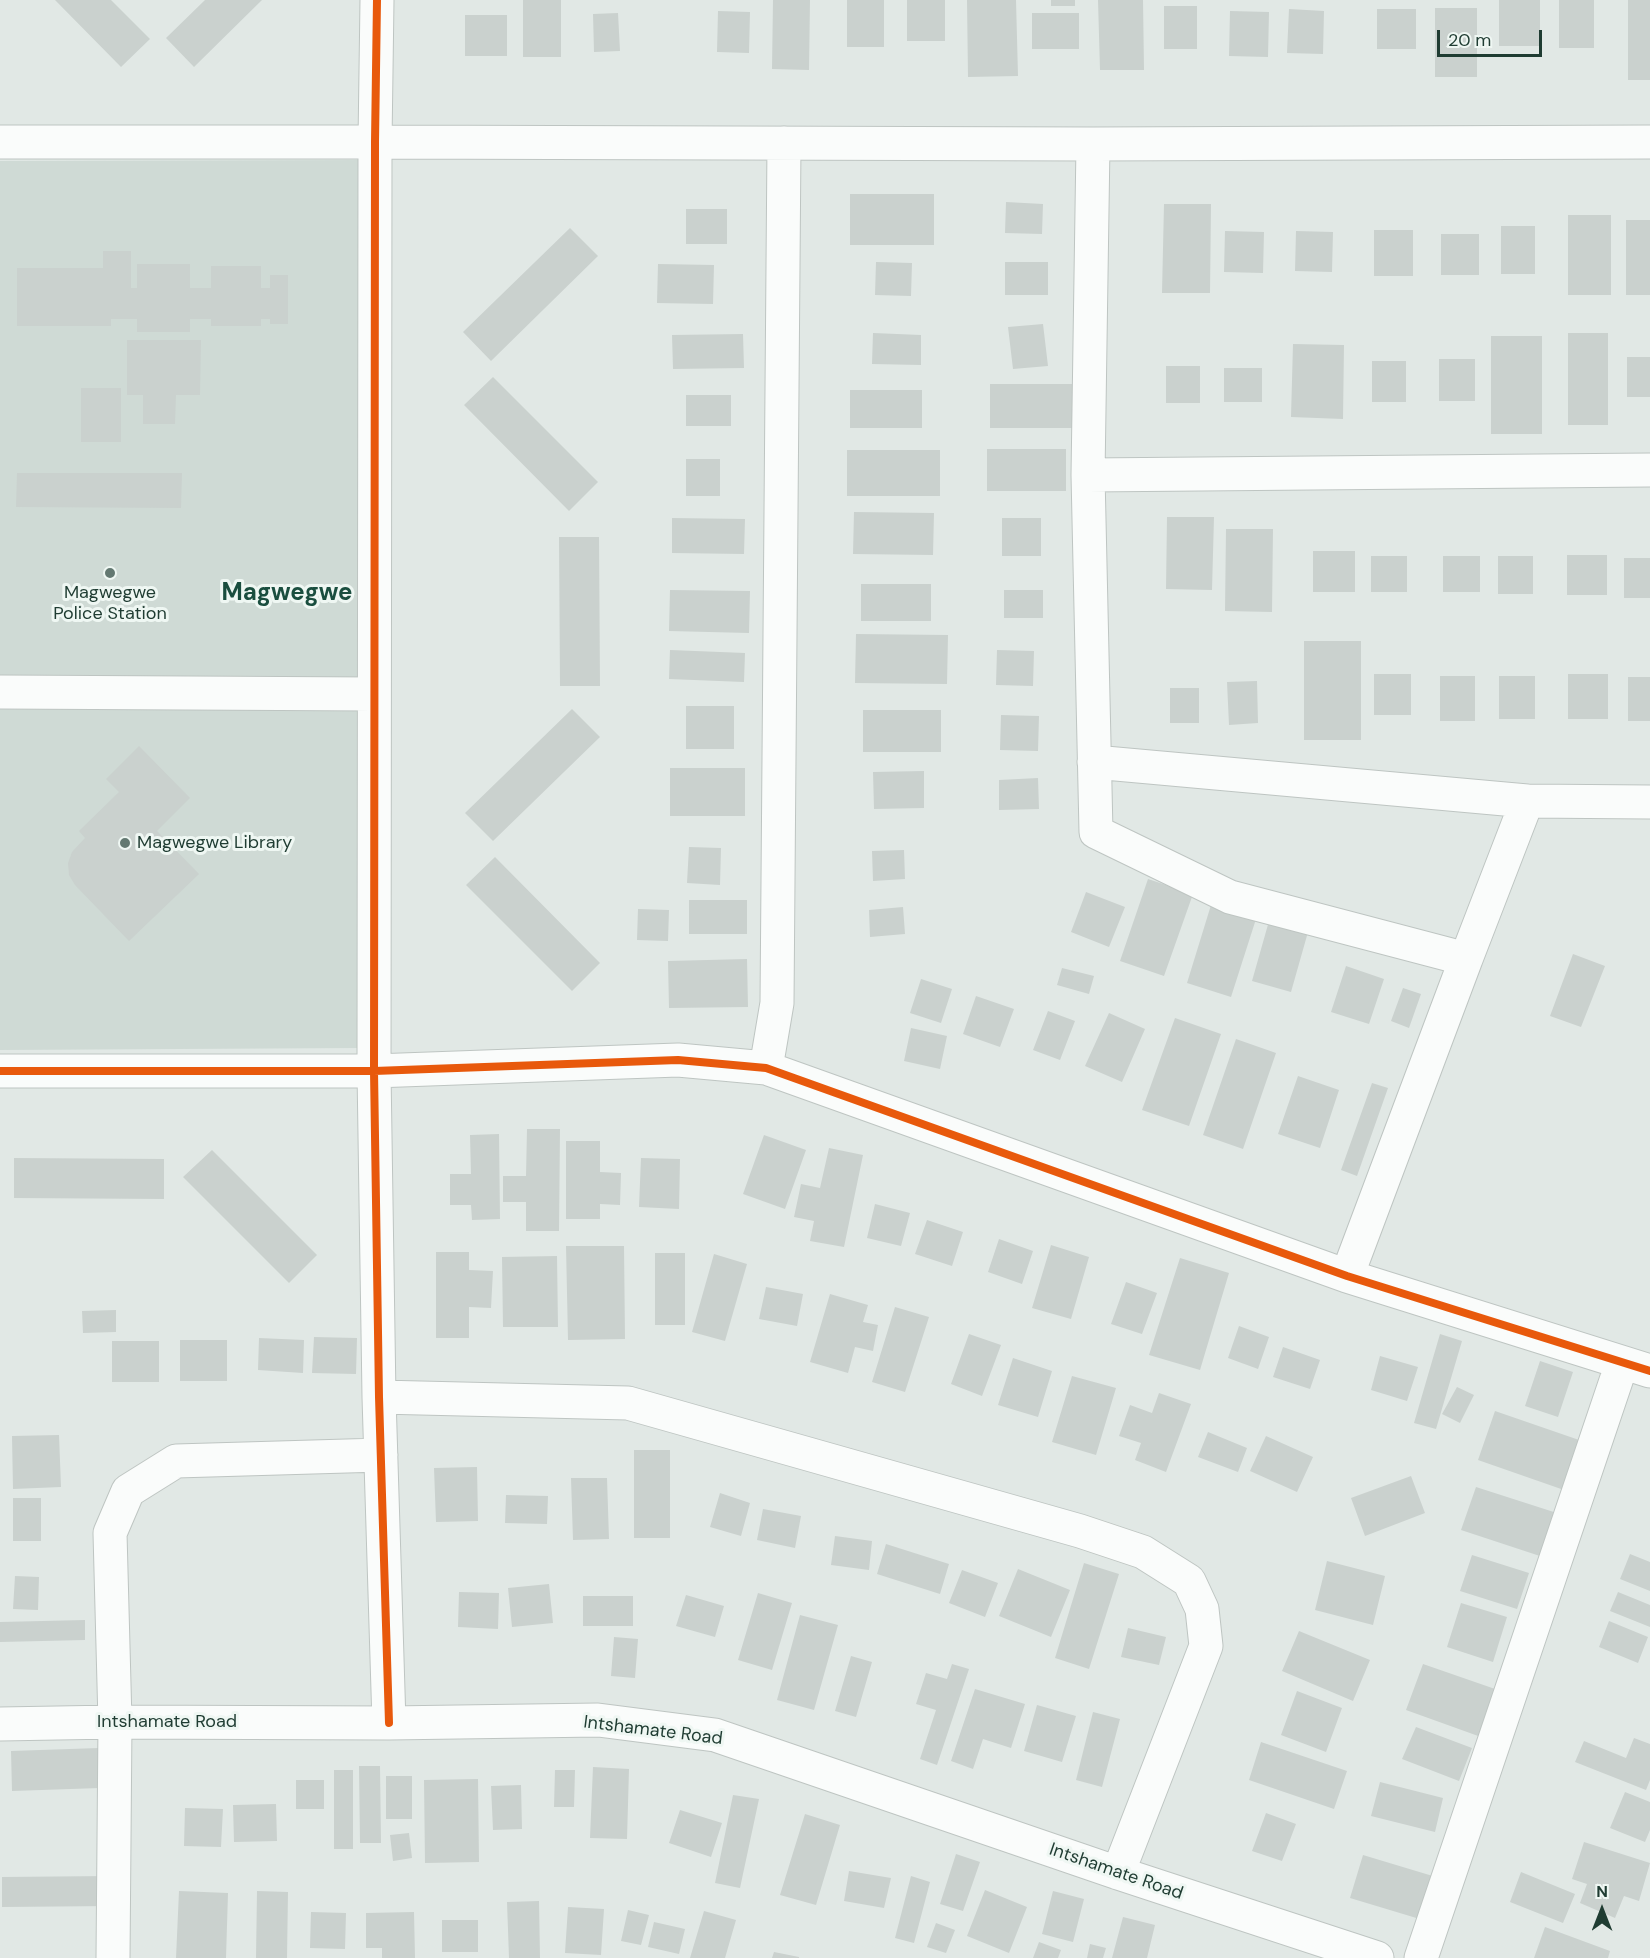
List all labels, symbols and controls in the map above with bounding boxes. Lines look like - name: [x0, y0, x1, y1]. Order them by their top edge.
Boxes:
- scale bar: [1440, 18, 1545, 56]
- text: 20 m: [1448, 28, 1491, 52]
- marker: Magwegwe Police Station: [103, 566, 117, 580]
- district label: Magwegwe: [221, 580, 353, 608]
- place label: Magwegwe Police Station: [53, 582, 167, 624]
- place label: Magwegwe Library: [137, 832, 292, 854]
- marker: Magwegwe Library: [118, 836, 132, 850]
- street label: Intshamate Road: [97, 1711, 237, 1733]
- street label: Intshamate Road: [582, 1712, 724, 1750]
- street label: Intshamate Road: [1046, 1839, 1186, 1905]
- north arrow: [1572, 1880, 1632, 1940]
- text: N: [1596, 1881, 1608, 1902]

